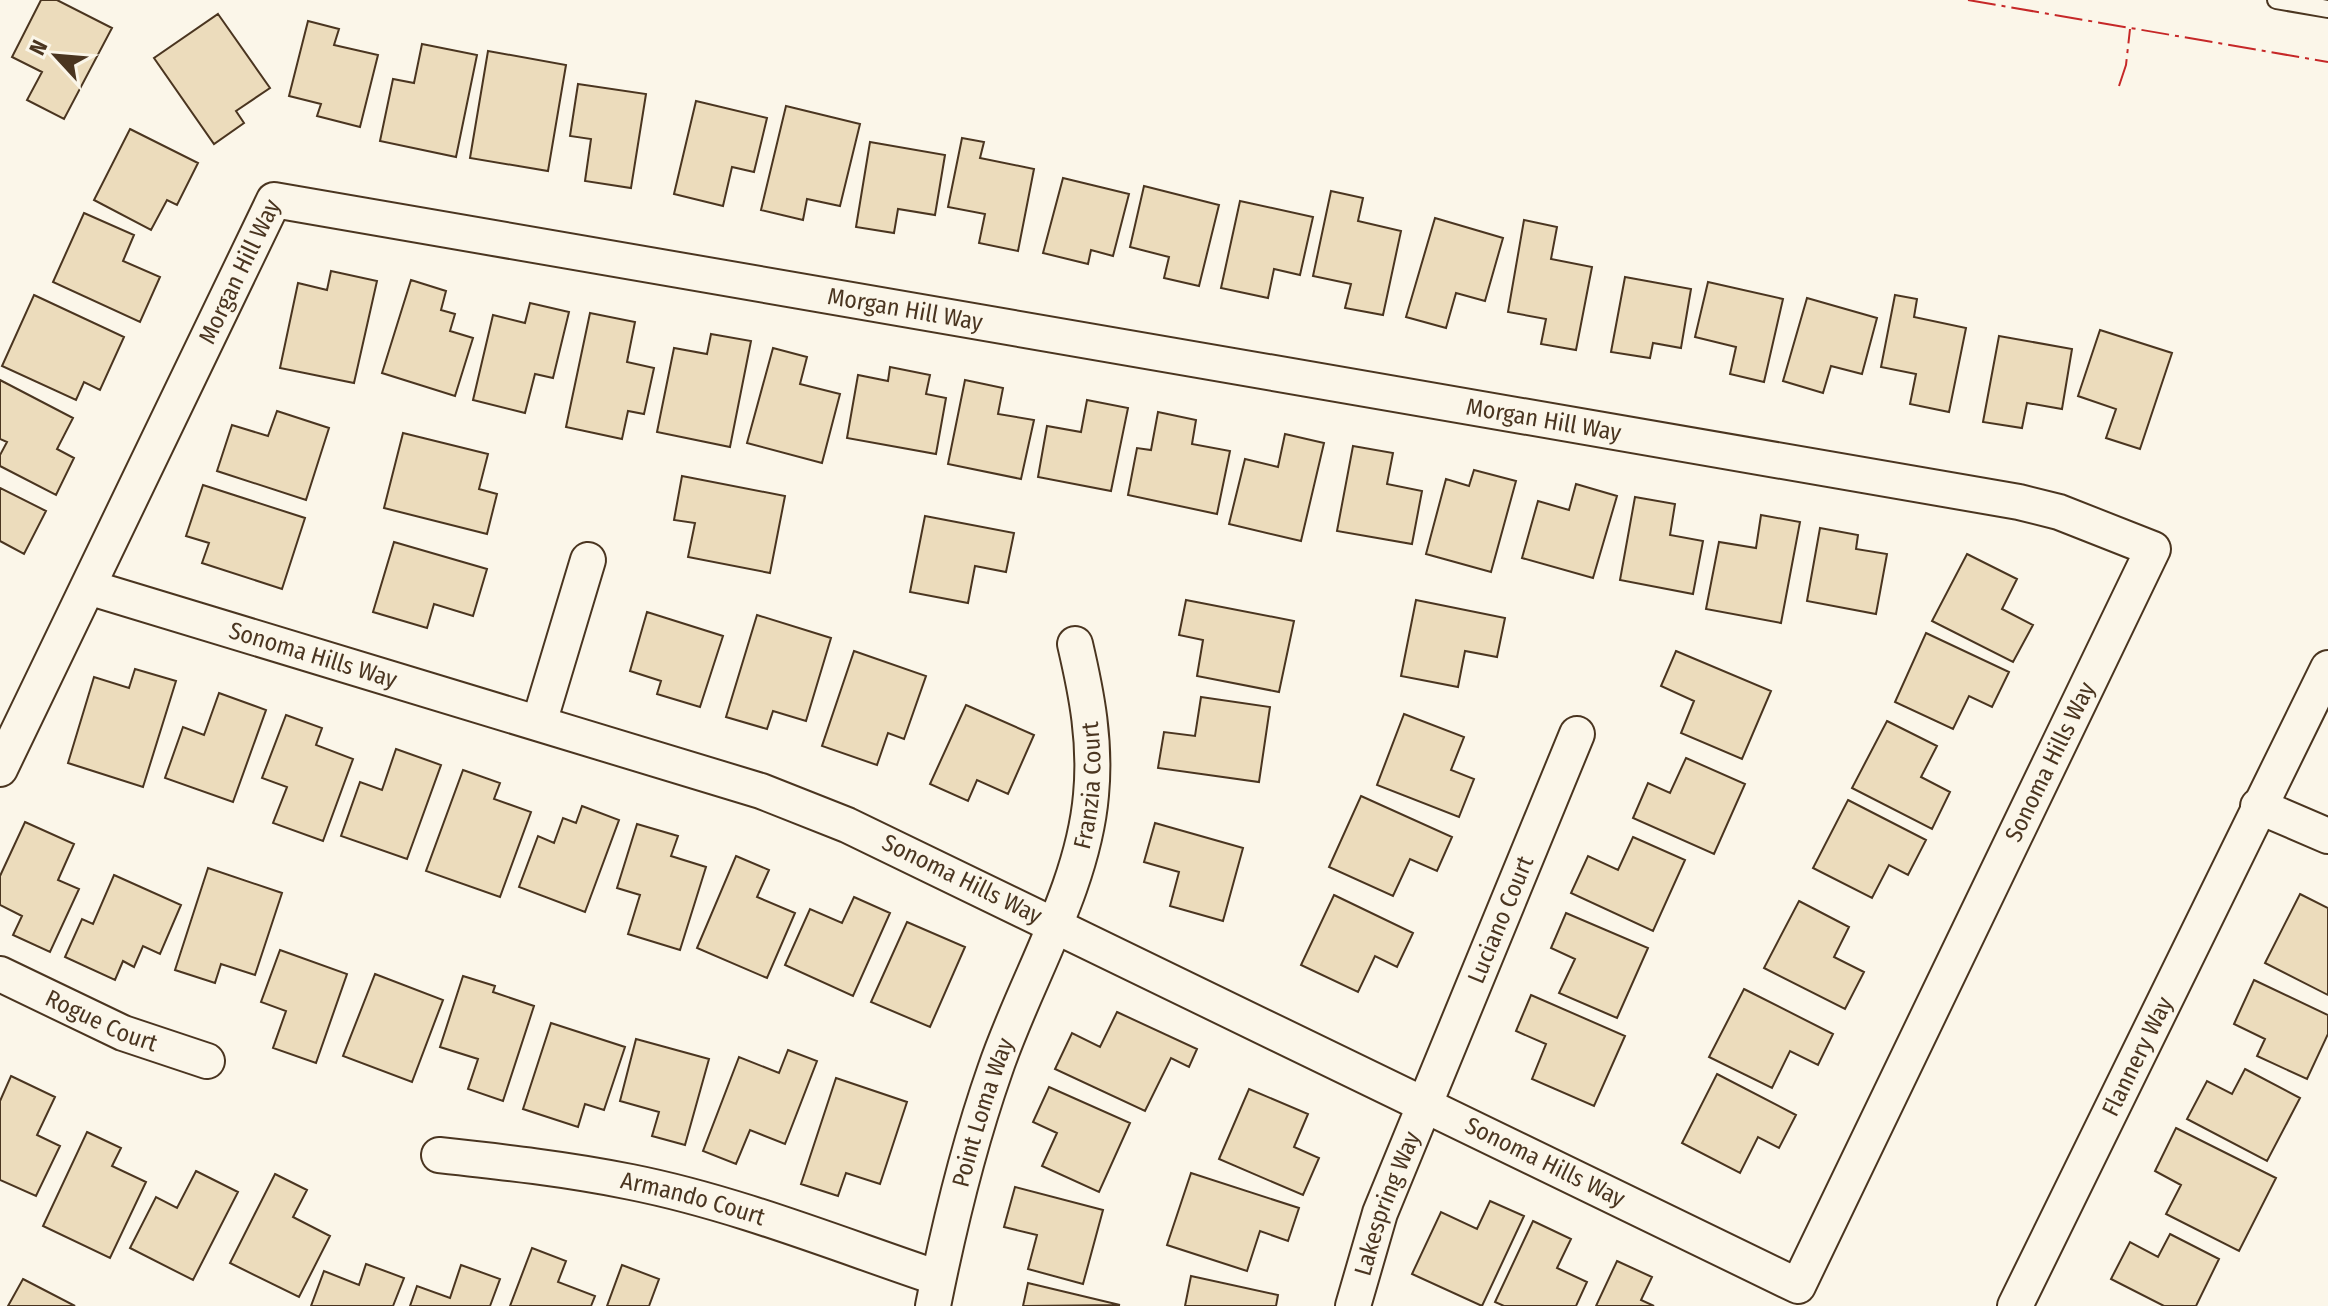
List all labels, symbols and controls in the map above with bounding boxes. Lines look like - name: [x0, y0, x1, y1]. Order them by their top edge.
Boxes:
- north arrow: [16, 16, 96, 96]
- text: N: [23, 36, 53, 59]
- street label: Morgan Hill Way: [193, 195, 286, 348]
- street label: Morgan Hill Way: [825, 282, 985, 336]
- street label: Morgan Hill Way: [1464, 393, 1624, 447]
- street label: Sonoma Hills Way: [226, 616, 401, 694]
- street label: Sonoma Hills Way: [1999, 677, 2101, 846]
- street label: Franzia Court: [1068, 720, 1106, 852]
- street label: Sonoma Hills Way: [878, 828, 1047, 930]
- street label: Luciano Court: [1462, 852, 1539, 987]
- street label: Rogue Court: [41, 984, 161, 1058]
- street label: Flannery Way: [2096, 992, 2179, 1121]
- street label: Point Loma Way: [946, 1034, 1020, 1190]
- street label: Sonoma Hills Way: [1461, 1111, 1630, 1213]
- street label: Lakespring Way: [1349, 1127, 1426, 1279]
- street label: Armando Court: [618, 1166, 769, 1231]

